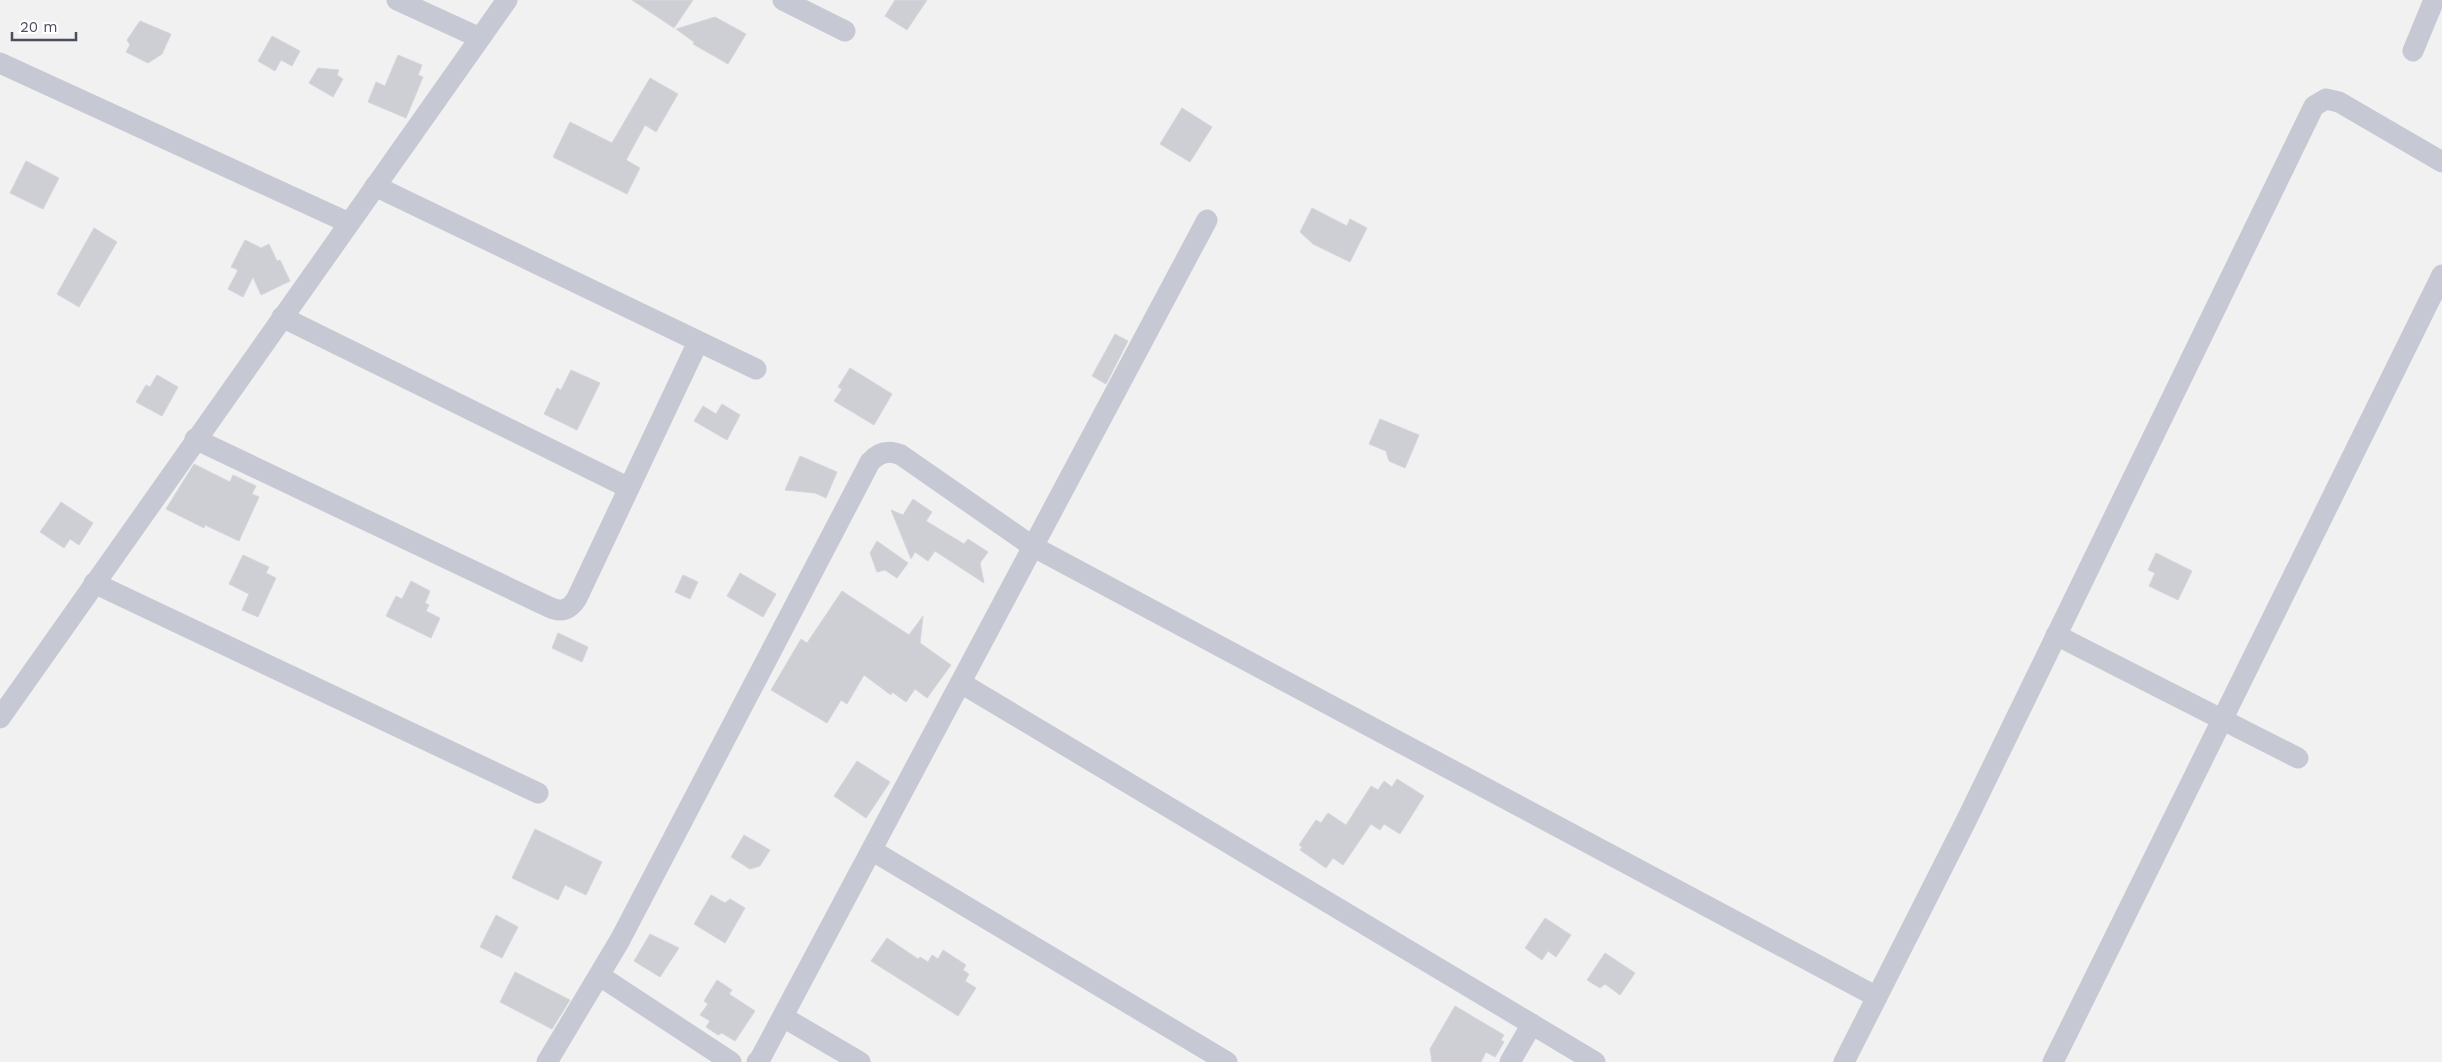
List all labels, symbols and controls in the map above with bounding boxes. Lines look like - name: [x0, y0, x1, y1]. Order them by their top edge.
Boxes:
- scale bar: [12, 10, 76, 42]
- text: 20 m: [20, 18, 58, 36]

